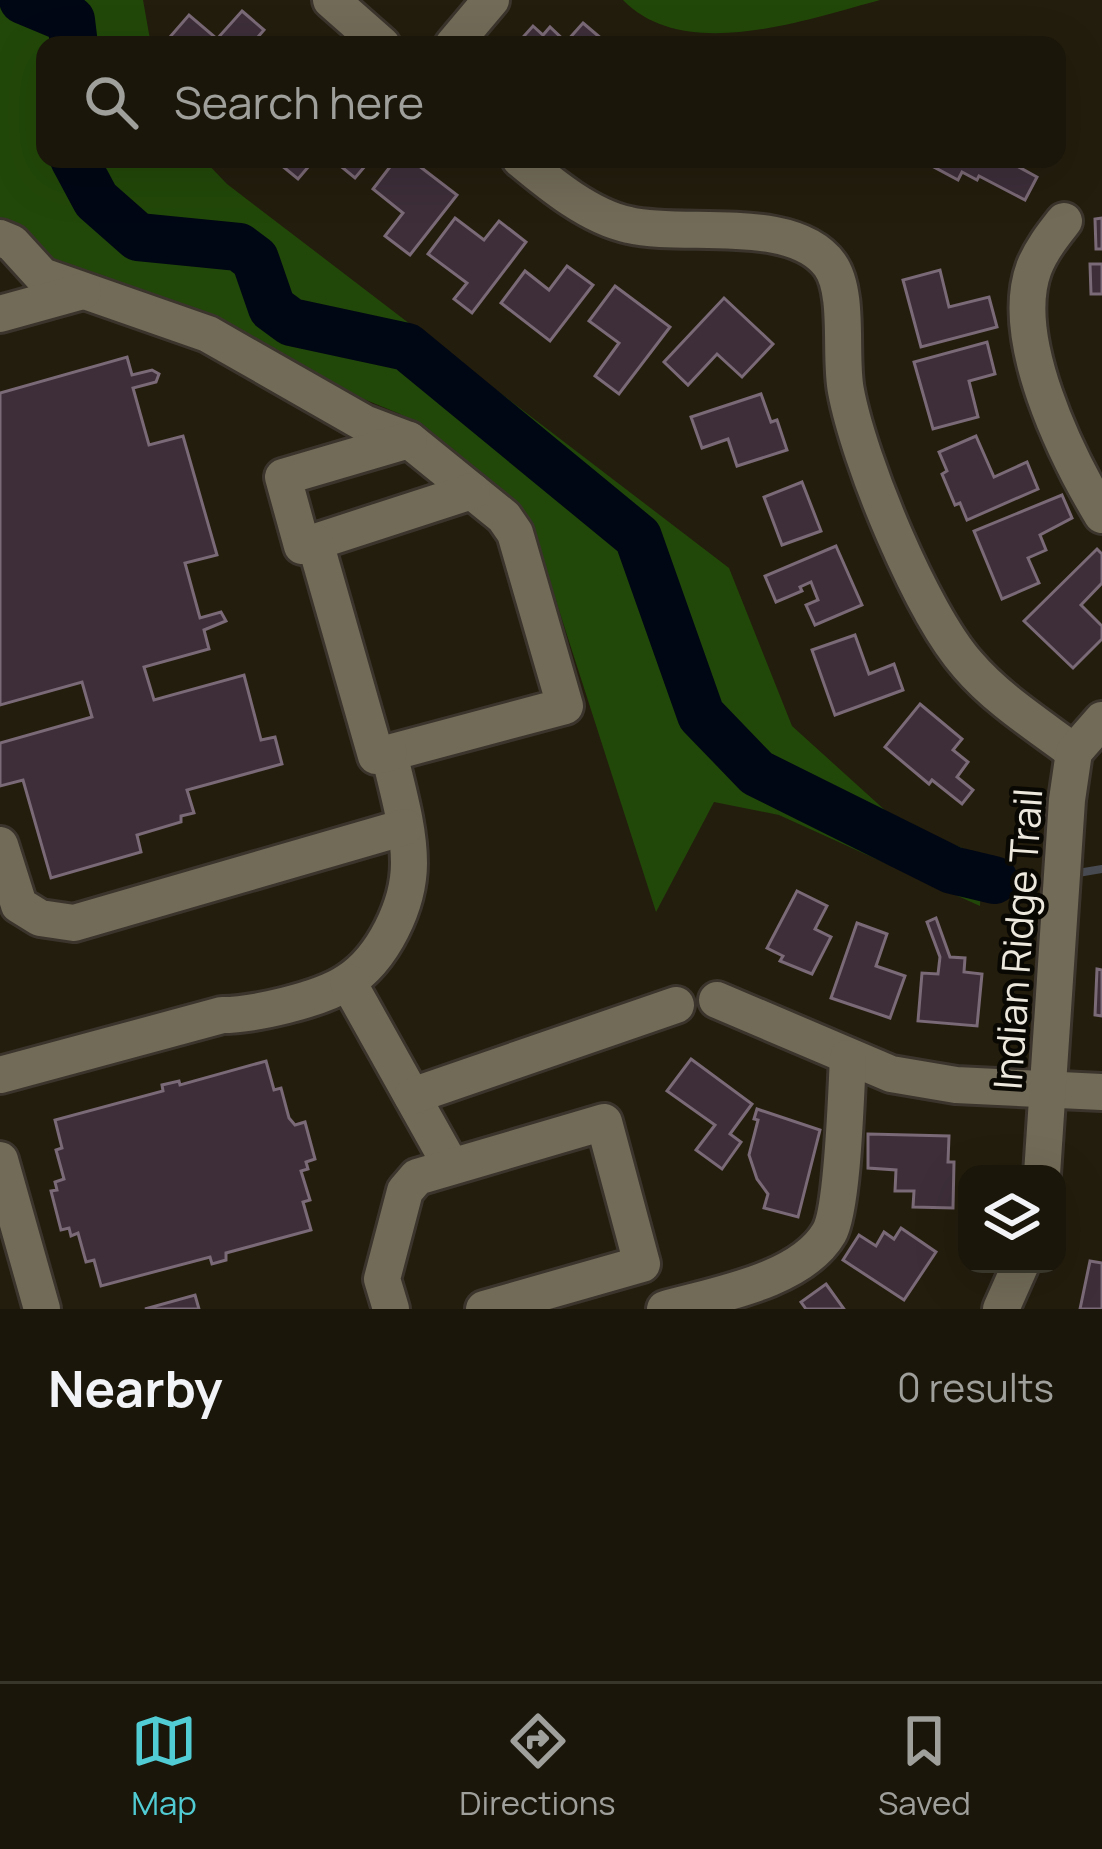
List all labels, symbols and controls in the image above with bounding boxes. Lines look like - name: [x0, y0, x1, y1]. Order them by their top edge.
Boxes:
- search box: [36, 36, 1066, 168]
- icon: search: [78, 69, 144, 135]
- text: Search here: [174, 71, 424, 133]
- street label: Indian Ridge Trail: [980, 786, 1054, 1091]
- map controls: [958, 1165, 1066, 1273]
- button: layers: [958, 1165, 1066, 1273]
- text: Nearby: [48, 1353, 223, 1422]
- text: 0 results: [897, 1360, 1054, 1414]
- tab: Map: [131, 1708, 197, 1825]
- tab: Directions: [459, 1708, 616, 1825]
- tab: Saved: [878, 1708, 971, 1825]

